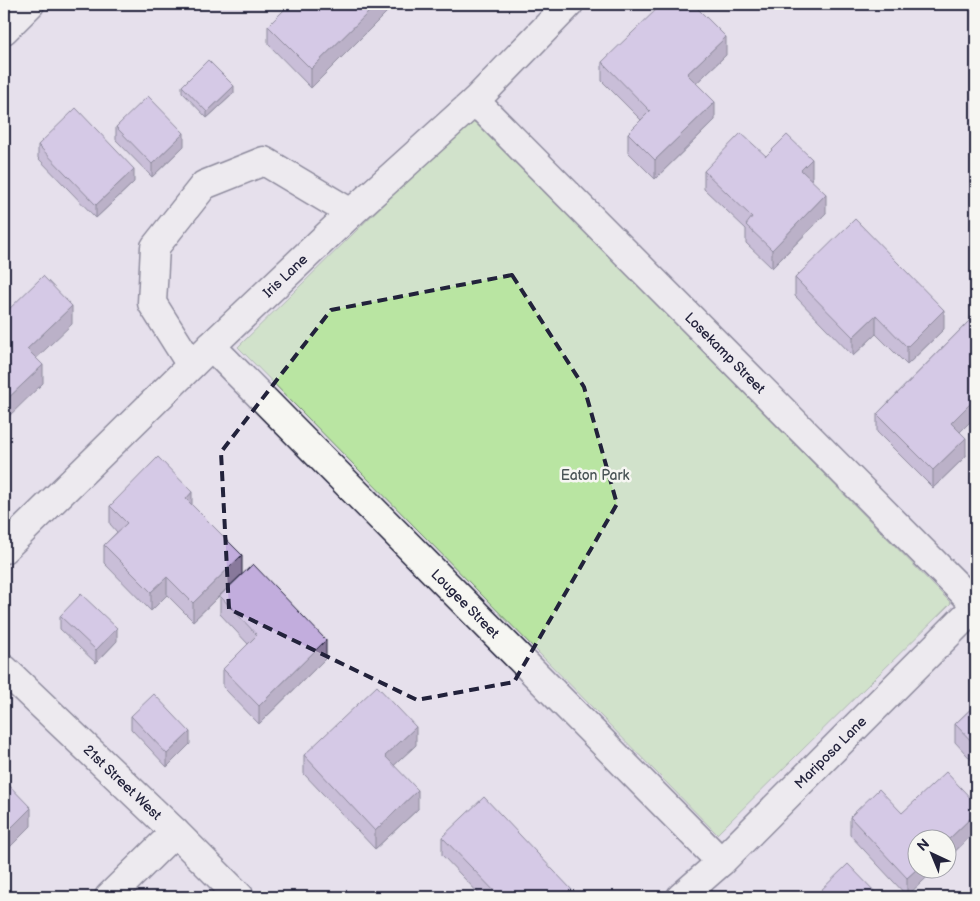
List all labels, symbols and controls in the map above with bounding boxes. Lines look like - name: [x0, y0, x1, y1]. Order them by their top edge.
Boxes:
- street label: Iris Lane: [259, 251, 311, 301]
- street label: Losekamp Street: [681, 309, 770, 397]
- park label: Eaton Park: [561, 467, 630, 484]
- street label: Lougee Street: [428, 565, 504, 642]
- street label: Mariposa Lane: [791, 713, 870, 792]
- street label: 21st Street West: [80, 741, 166, 824]
- north arrow: [908, 828, 958, 878]
- text: N: [914, 835, 933, 855]

